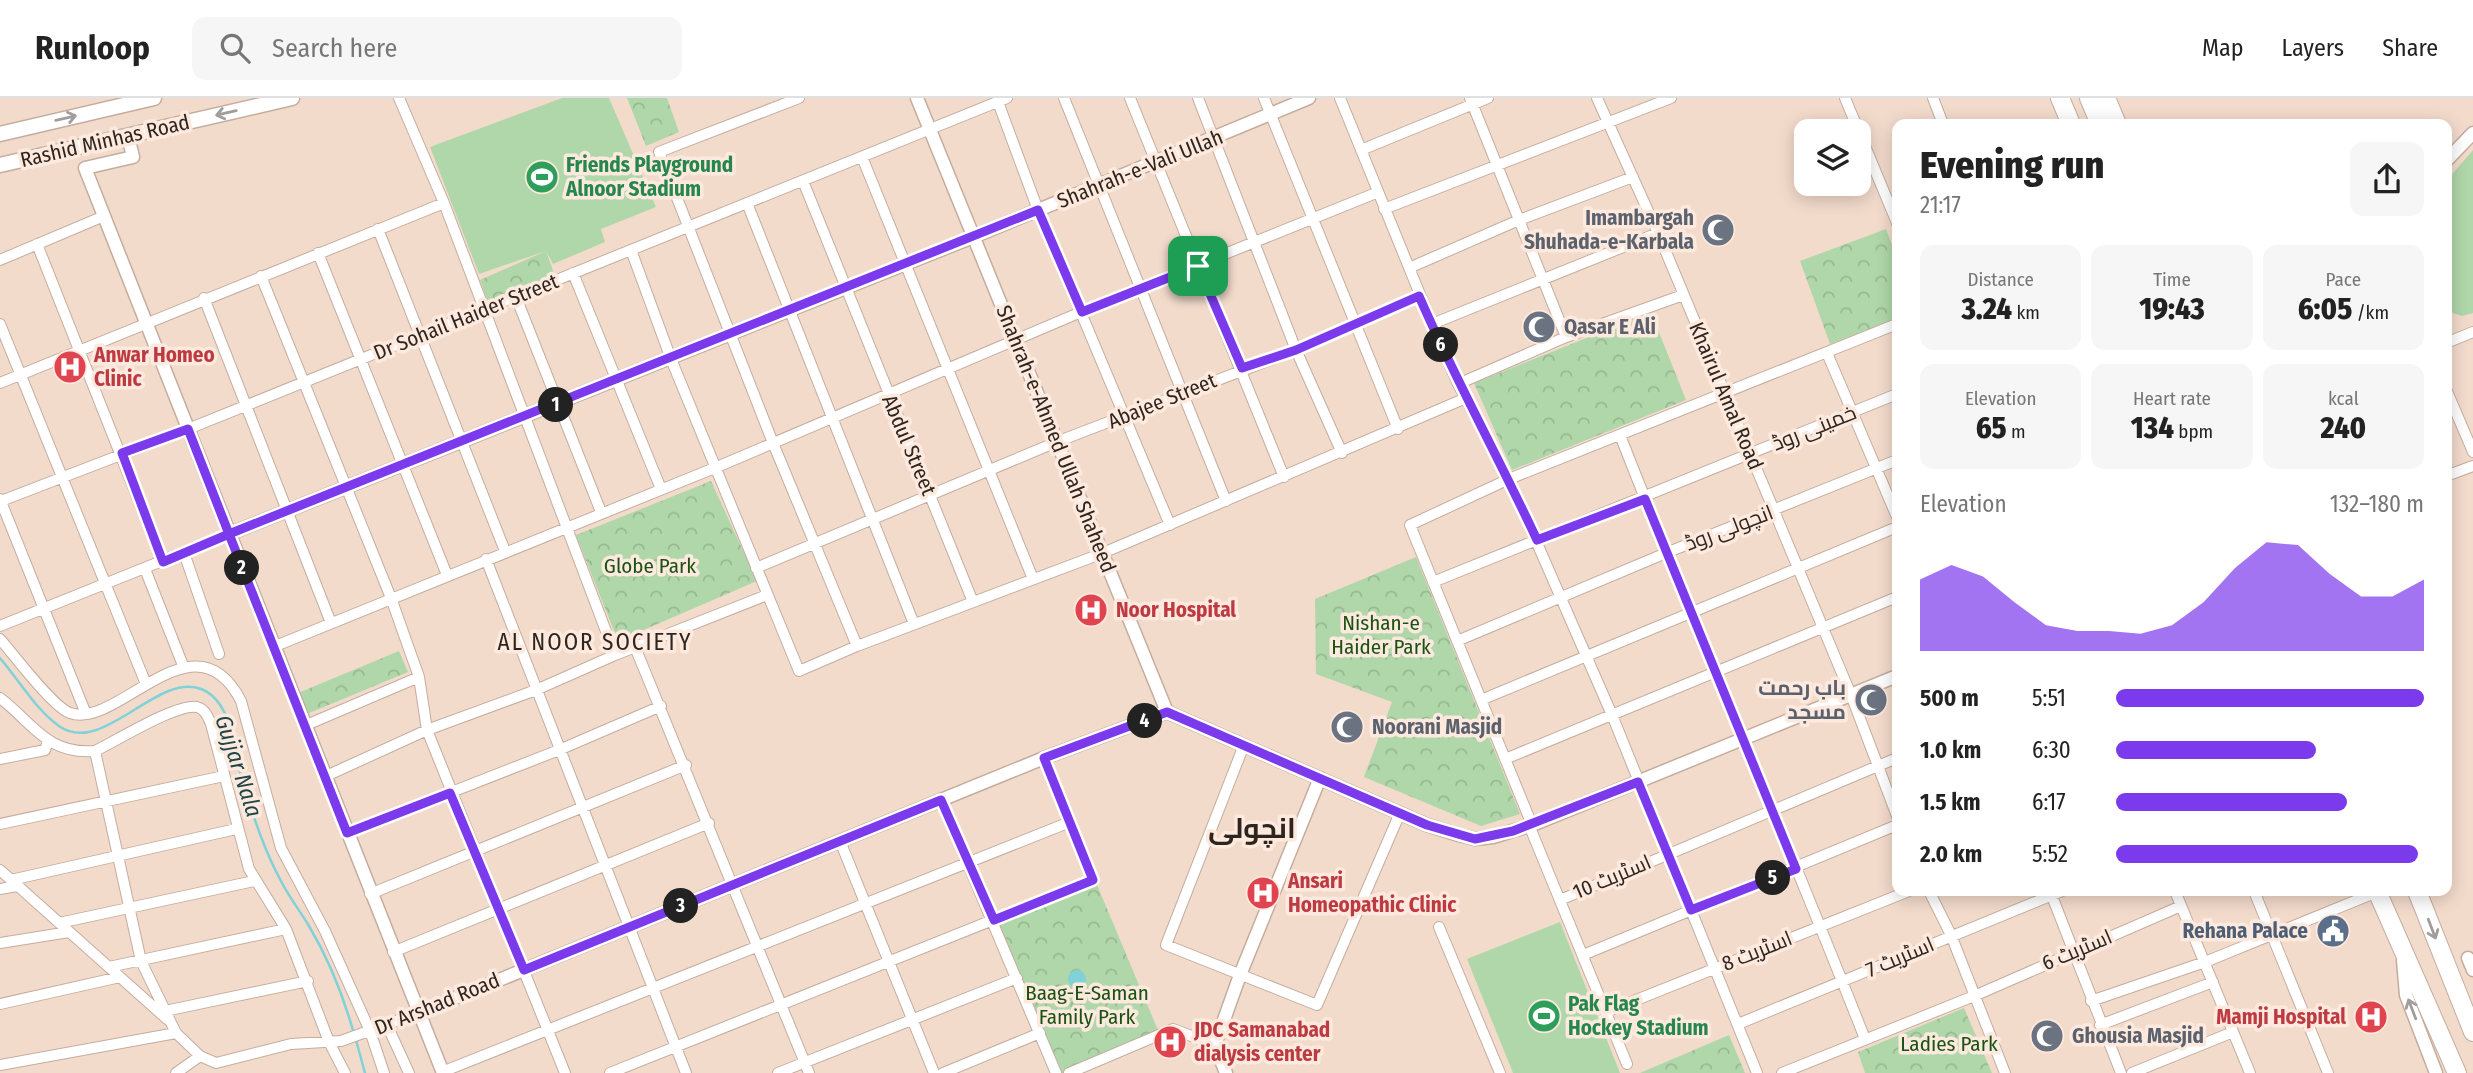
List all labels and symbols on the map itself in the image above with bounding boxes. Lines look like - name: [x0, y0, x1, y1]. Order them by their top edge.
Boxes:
- one-way arrow: [215, 107, 238, 120]
- street label: Rashid Minhas Road: [18, 109, 192, 173]
- one-way arrow: [54, 111, 77, 124]
- street label: Shahrah-e-Vali Ullah: [1053, 124, 1227, 214]
- place label: Friends Playground Alnoor Stadium: [565, 152, 733, 202]
- sports icon: Friends Playground Alnoor Stadium: [523, 158, 561, 196]
- place label: Imambargah Shuhada-e-Karbala: [1524, 205, 1694, 255]
- mosque icon: Imambargah Shuhada-e-Karbala: [1699, 211, 1737, 249]
- pin: [1168, 236, 1228, 296]
- street label: Dr Sohail Haider Street: [370, 268, 562, 366]
- street label: Shahrah-e-Ahmed Ullah Shaheed: [990, 302, 1122, 576]
- mosque icon: Qasar E Ali: [1520, 308, 1558, 346]
- place label: Qasar E Ali: [1564, 314, 1656, 340]
- street label: Khairul Amal Road: [1683, 318, 1769, 474]
- pin: 6: [1424, 328, 1458, 362]
- place label: Anwar Homeo Clinic: [93, 342, 215, 392]
- hospital icon: Anwar Homeo Clinic: [51, 348, 89, 386]
- street label: Abajee Street: [1104, 367, 1220, 435]
- pin: 1: [538, 388, 574, 422]
- street label: Abdul Street: [876, 391, 942, 499]
- street label: خمینی روڈ: [1768, 399, 1860, 457]
- street label: انچولی روڈ: [1681, 499, 1777, 558]
- pin: 2: [224, 550, 260, 586]
- park label: Globe Park: [604, 553, 696, 579]
- hospital icon: Noor Hospital: [1072, 591, 1110, 629]
- place label: Noor Hospital: [1116, 597, 1236, 623]
- park label: Nishan-e Haider Park: [1331, 610, 1431, 660]
- district label: AL NOOR SOCIETY: [498, 628, 692, 656]
- place label: باب رحمت مسجد: [1758, 675, 1846, 725]
- mosque icon: باب رحمت مسجد: [1852, 681, 1890, 719]
- pin: 4: [1128, 704, 1162, 738]
- mosque icon: Noorani Masjid: [1328, 708, 1366, 746]
- water label: Gujjar Nala: [209, 711, 269, 821]
- place label: Noorani Masjid: [1372, 714, 1502, 740]
- district label: انچولی: [1208, 812, 1296, 848]
- street label: اسٹریٹ 10: [1569, 849, 1655, 905]
- pin: 5: [1756, 860, 1790, 896]
- place label: Ansari Homeopathic Clinic: [1287, 868, 1457, 918]
- hospital icon: Ansari Homeopathic Clinic: [1244, 874, 1282, 912]
- pin: 3: [664, 888, 698, 924]
- public building icon: Rehana Palace: [2314, 912, 2352, 950]
- one-way arrow: [2427, 917, 2439, 939]
- place label: Rehana Palace: [2183, 918, 2308, 944]
- street label: اسٹریٹ 6: [2038, 924, 2116, 976]
- street label: اسٹریٹ 8: [1718, 925, 1796, 977]
- street label: اسٹریٹ 7: [1862, 931, 1938, 983]
- street label: Dr Arshad Road: [371, 967, 503, 1041]
- park label: Baag-E-Saman Family Park: [1025, 980, 1149, 1030]
- place label: Pak Flag Hockey Stadium: [1568, 991, 1709, 1041]
- sports icon: Pak Flag Hockey Stadium: [1525, 997, 1563, 1035]
- hospital icon: Mamji Hospital: [2352, 998, 2390, 1036]
- one-way arrow: [2404, 999, 2417, 1021]
- place label: Mamji Hospital: [2216, 1004, 2346, 1030]
- place label: JDC Samanabad dialysis center: [1193, 1017, 1330, 1067]
- mosque icon: Ghousia Masjid: [2028, 1017, 2066, 1055]
- hospital icon: JDC Samanabad dialysis center: [1151, 1023, 1189, 1061]
- place label: Ghousia Masjid: [2072, 1023, 2204, 1049]
- park label: Ladies Park: [1900, 1031, 1998, 1057]

